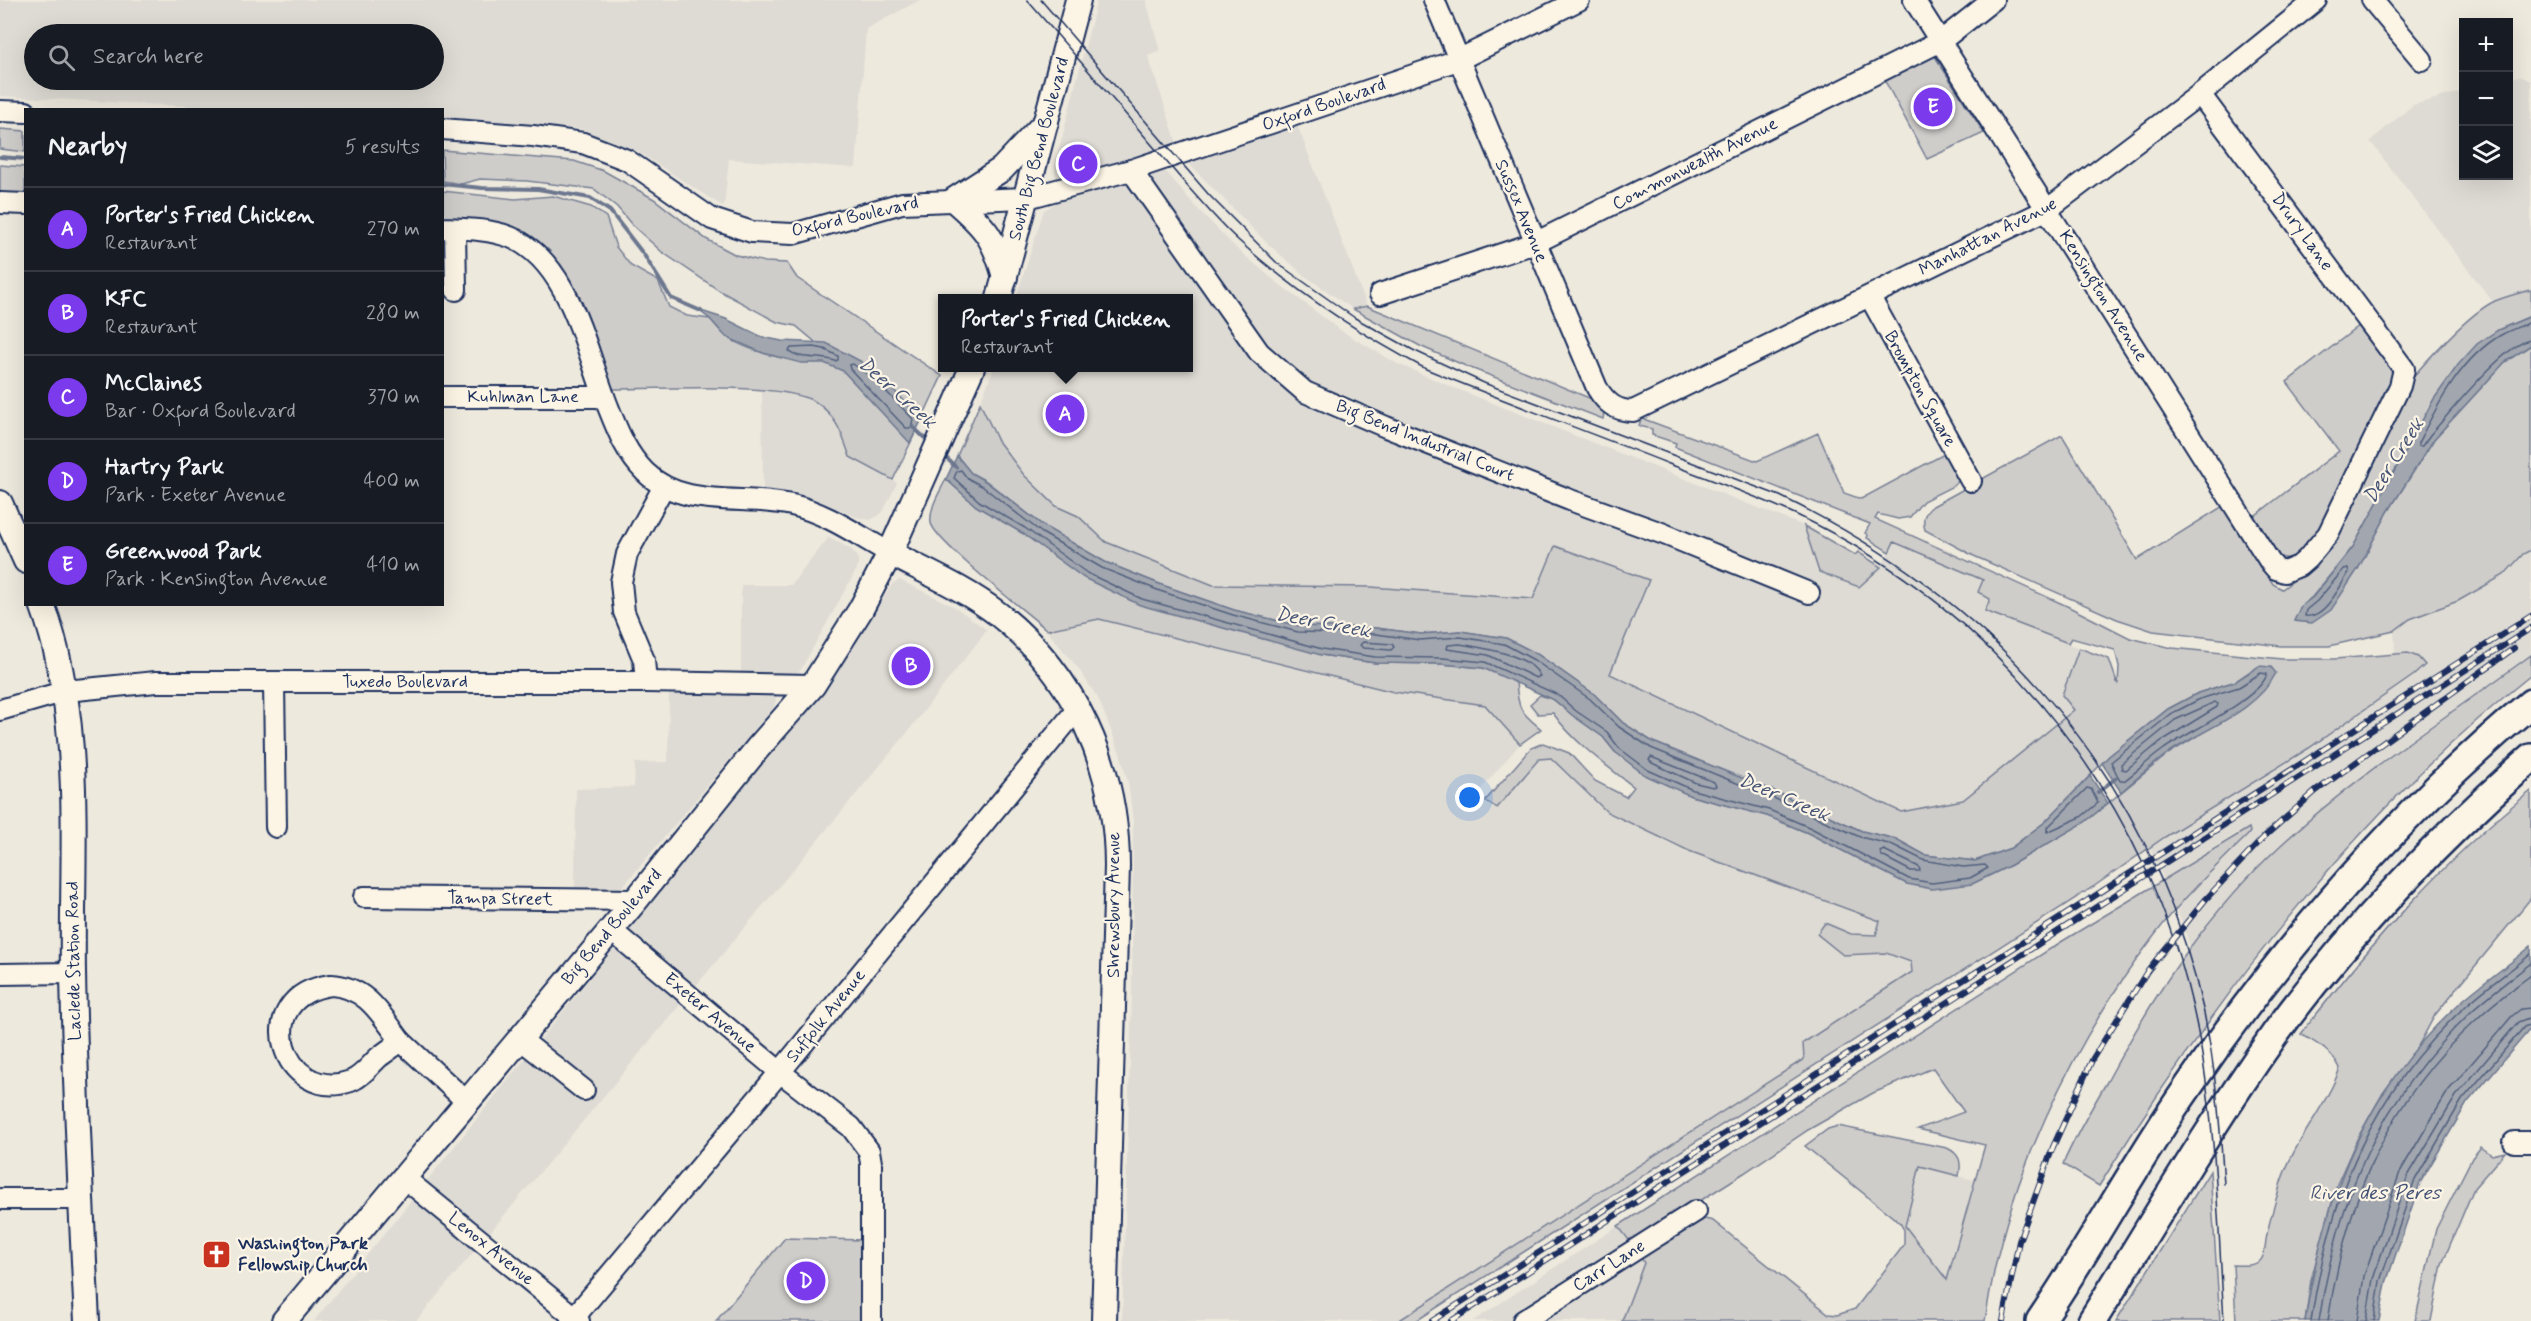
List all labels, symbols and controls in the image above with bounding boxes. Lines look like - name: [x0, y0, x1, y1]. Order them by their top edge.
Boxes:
- map controls: [2459, 18, 2513, 180]
- button: +: [2459, 18, 2513, 72]
- search box: [24, 24, 444, 90]
- icon: search: [45, 41, 78, 74]
- text: Search here: [93, 43, 204, 71]
- street label: South Big Bend Boulevard: [1003, 55, 1077, 244]
- button: −: [2459, 72, 2513, 126]
- street label: Oxford Boulevard: [1259, 73, 1390, 139]
- pin: E: [1914, 84, 1952, 130]
- street label: Commonwealth Avenue: [1608, 112, 1782, 216]
- button: layers: [2459, 126, 2513, 180]
- text: Nearby: [48, 130, 127, 164]
- text: 5 results: [345, 134, 420, 161]
- pin: C: [1058, 142, 1098, 186]
- street label: Sussex Avenue: [1489, 156, 1553, 266]
- street label: Drury Lane: [2266, 188, 2338, 276]
- street label: Oxford Boulevard: [789, 191, 921, 245]
- street label: Manhattan Avenue: [1915, 192, 2061, 282]
- text: Porter's Fried Chicken: [105, 202, 314, 230]
- text: A: [61, 216, 74, 243]
- text: 270 m: [367, 216, 420, 243]
- street label: Kensington Avenue: [2051, 226, 2153, 367]
- text: Restaurant: [105, 230, 198, 257]
- text: KFC: [105, 286, 147, 314]
- popup: [938, 294, 1193, 372]
- text: B: [61, 300, 74, 327]
- text: 280 m: [366, 300, 420, 327]
- text: Porter's Fried Chicken: [961, 306, 1170, 334]
- text: Restaurant: [105, 314, 198, 341]
- street label: Brompton Square: [1878, 326, 1962, 452]
- text: Restaurant: [961, 334, 1054, 361]
- water label: Deer Creek: [852, 351, 942, 436]
- text: McClaines: [105, 370, 202, 398]
- text: C: [60, 384, 75, 411]
- text: 370 m: [368, 384, 420, 411]
- street label: Kuhlman Lane: [467, 385, 579, 409]
- pin: A: [1046, 392, 1084, 436]
- street label: Big Bend Industrial Court: [1331, 394, 1518, 490]
- text: Bar · Oxford Boulevard: [105, 398, 296, 425]
- water label: Deer Creek: [2357, 412, 2431, 509]
- text: Hartry Park: [105, 454, 224, 482]
- text: D: [61, 468, 74, 495]
- text: 400 m: [364, 468, 420, 495]
- text: Park · Exeter Avenue: [105, 482, 286, 509]
- text: Greenwood Park: [105, 538, 262, 566]
- text: E: [62, 552, 73, 579]
- text: 410 m: [366, 552, 420, 579]
- text: Park · Kensington Avenue: [105, 566, 328, 593]
- water label: Deer Creek: [1273, 601, 1373, 646]
- pin: B: [892, 644, 930, 688]
- street label: Tuxedo Boulevard: [342, 670, 468, 694]
- water label: Deer Creek: [1734, 767, 1834, 829]
- your location: [1455, 783, 1484, 812]
- street label: Shrewsbury Avenue: [1102, 832, 1126, 978]
- street label: Big Bend Boulevard: [556, 864, 669, 991]
- street label: Laclede Station Road: [61, 881, 87, 1041]
- street label: Tampa Street: [447, 886, 554, 912]
- street label: Suffolk Avenue: [781, 964, 873, 1069]
- street label: Exeter Avenue: [659, 967, 761, 1059]
- water label: River des Peres: [2309, 1180, 2443, 1207]
- street label: Lenox Avenue: [443, 1207, 539, 1291]
- place label: Washington Park Fellowship Church: [237, 1232, 368, 1277]
- street label: Carr Lane: [1568, 1234, 1650, 1298]
- church icon: Washington Park Fellowship Church: [201, 1238, 233, 1270]
- pin: D: [786, 1258, 826, 1304]

